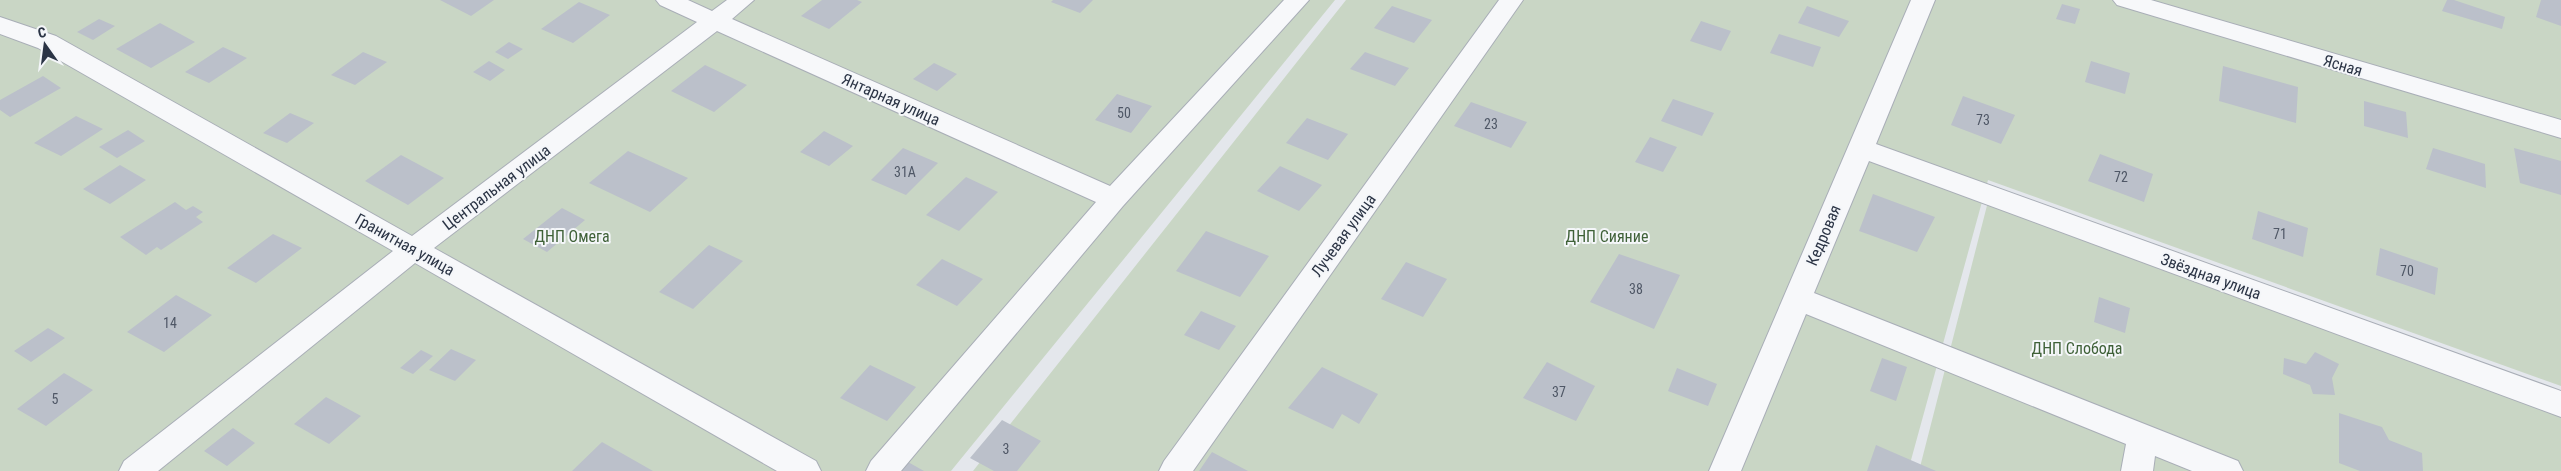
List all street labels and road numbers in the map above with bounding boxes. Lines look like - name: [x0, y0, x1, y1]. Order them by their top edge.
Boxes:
- street label: Ясная: [2321, 51, 2365, 80]
- street label: Янтарная улица: [839, 69, 943, 130]
- street label: Центральная улица: [439, 141, 554, 234]
- street label: Лучевая улица: [1307, 190, 1380, 280]
- street label: Кедровая: [1802, 202, 1845, 268]
- street label: Гранитная улица: [352, 209, 458, 280]
- street label: Звёздная улица: [2158, 250, 2264, 303]

